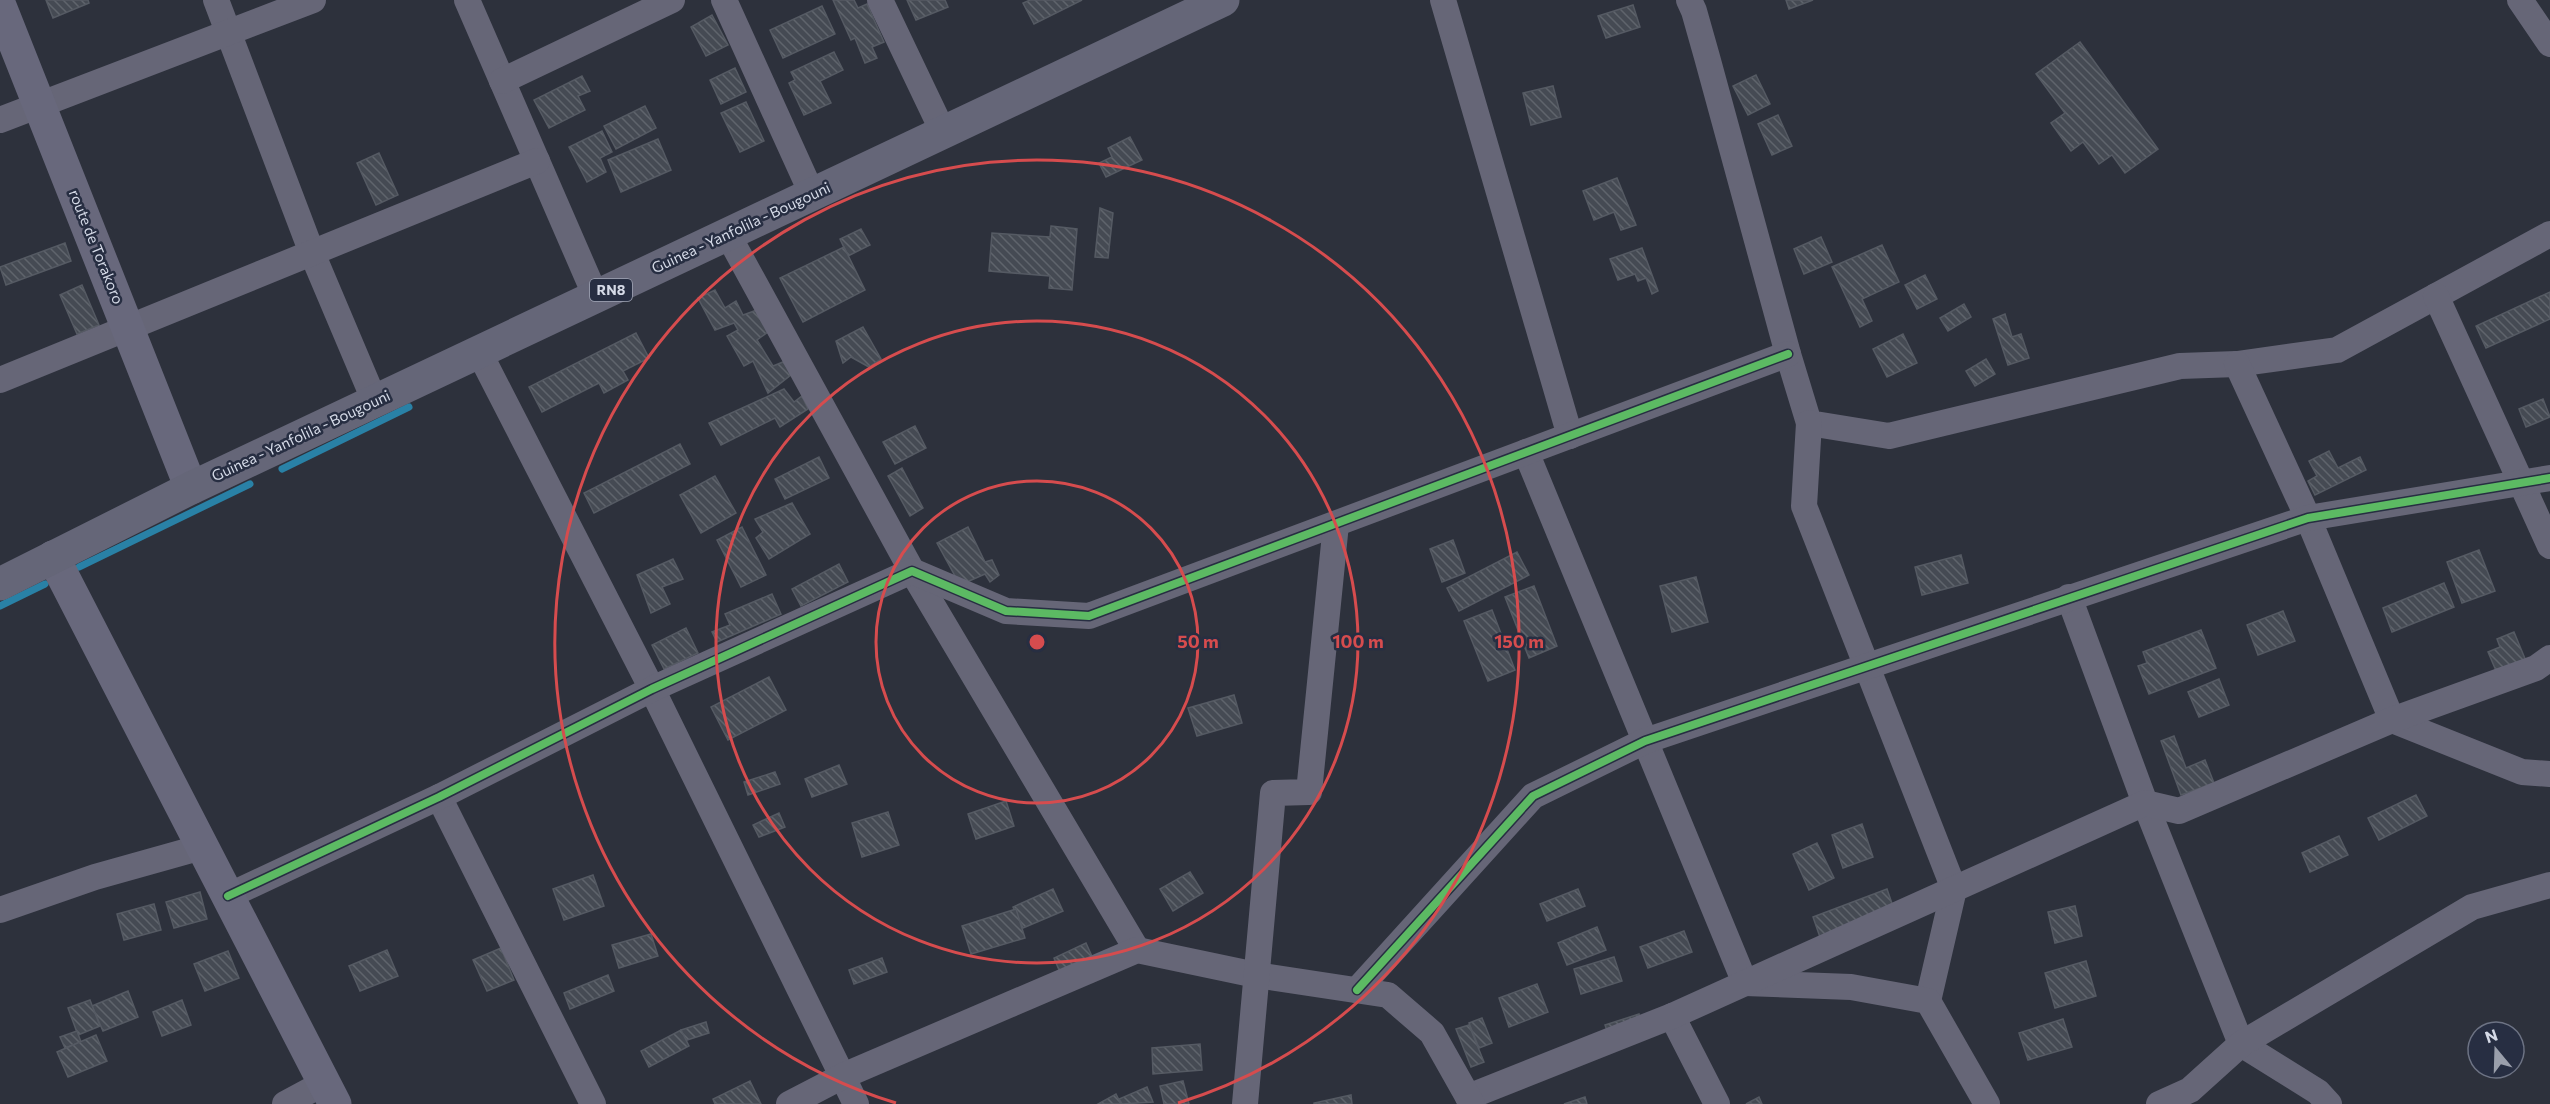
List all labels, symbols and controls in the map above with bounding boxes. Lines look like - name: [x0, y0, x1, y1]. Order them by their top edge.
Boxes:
- street label: Guinea - Yanfolila - Bougouni: [648, 178, 833, 276]
- street label: route de Torakoro: [66, 187, 128, 307]
- road number: RN8: [590, 279, 632, 301]
- street label: Guinea - Yanfolila - Bougouni: [208, 386, 393, 484]
- text: 50 m: [1177, 630, 1219, 652]
- text: 100 m: [1332, 630, 1384, 652]
- text: 150 m: [1494, 630, 1544, 652]
- centre of rings: [1027, 632, 1047, 652]
- north arrow: [2466, 1020, 2526, 1080]
- text: N: [2482, 1024, 2500, 1046]

